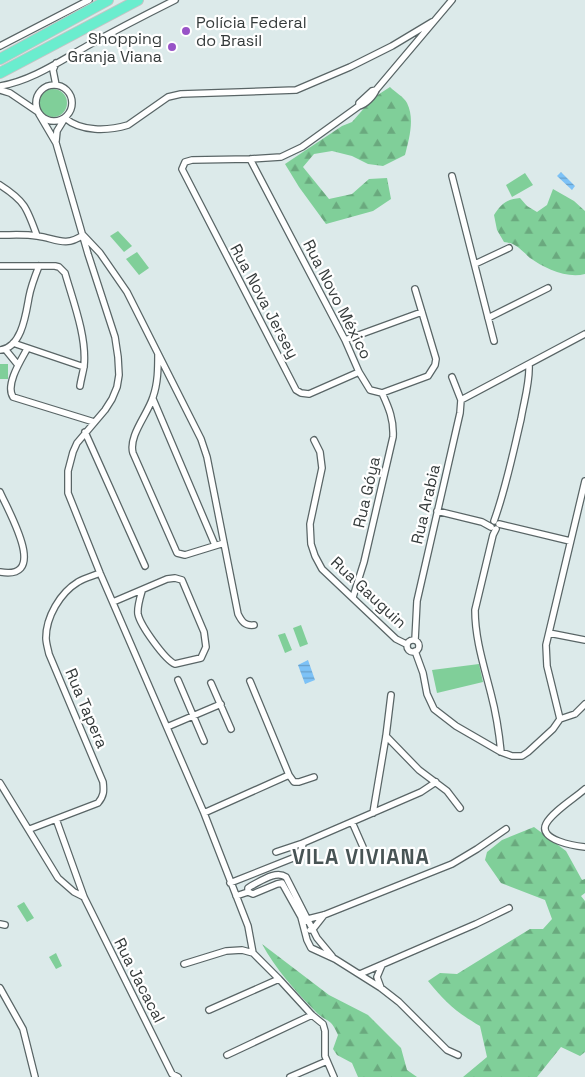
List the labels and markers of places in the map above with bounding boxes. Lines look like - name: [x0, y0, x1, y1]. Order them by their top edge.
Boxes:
- place label: Polícia Federal do Brasil: [196, 12, 307, 51]
- marker: Polícia Federal do Brasil: [180, 25, 192, 37]
- place label: Shopping Granja Viana: [68, 28, 162, 67]
- marker: Shopping Granja Viana: [166, 41, 178, 53]

